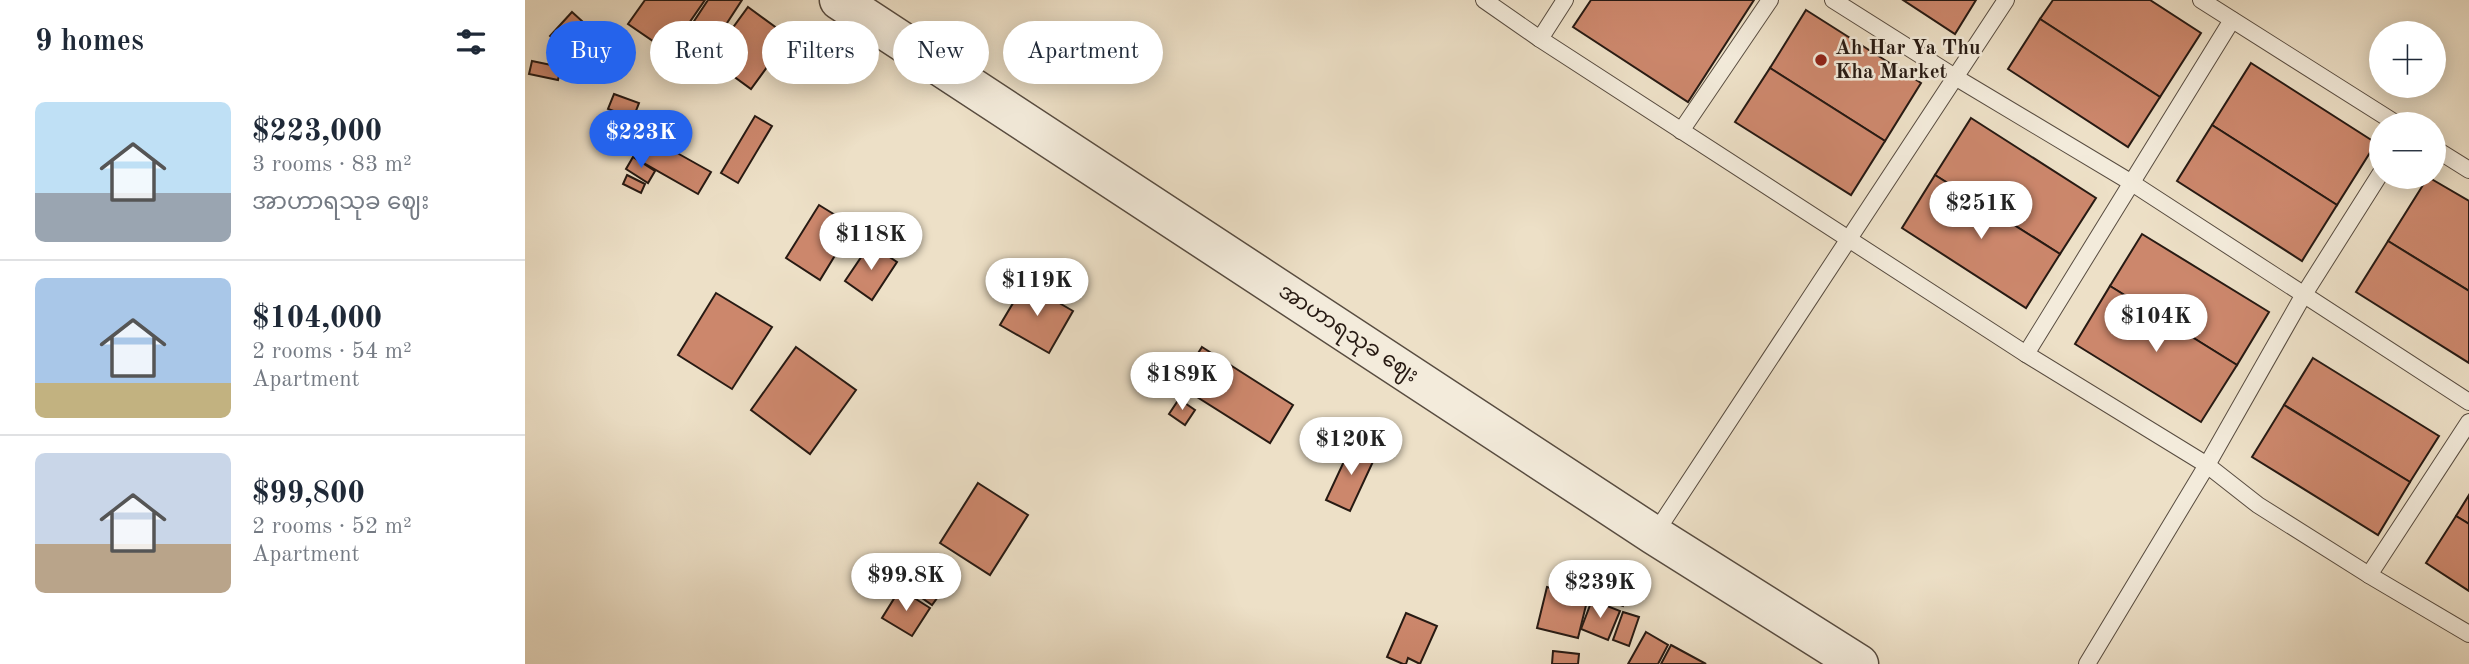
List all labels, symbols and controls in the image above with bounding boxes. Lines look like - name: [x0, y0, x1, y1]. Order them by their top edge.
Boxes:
- chip: Buy: [546, 21, 636, 84]
- chip: Rent: [650, 21, 748, 84]
- chip: Filters: [762, 21, 879, 84]
- chip: New: [893, 21, 989, 84]
- chip: Apartment: [1003, 21, 1163, 84]
- map controls: [2369, 21, 2446, 189]
- button: +: [2369, 21, 2446, 98]
- icon: filters: [452, 23, 490, 61]
- text: 9 homes: [35, 27, 144, 57]
- place label: Ah Har Ya Thu Kha Market: [1835, 38, 1980, 83]
- marker: Ah Har Ya Thu Kha Market: [1813, 52, 1829, 68]
- pin: $223K: [592, 110, 690, 170]
- button: −: [2369, 112, 2446, 189]
- text: $223,000: [252, 117, 382, 147]
- text: $223K: [605, 121, 677, 144]
- icon: home: [91, 130, 175, 214]
- text: 3 rooms · 83 m²: [252, 153, 412, 176]
- pin: $251K: [1932, 182, 2030, 241]
- text: အာဟာရသုခ ဈေး: [252, 191, 429, 214]
- text: $251K: [1945, 192, 2017, 215]
- pin: $118K: [822, 212, 920, 272]
- text: $118K: [835, 223, 907, 246]
- pin: $119K: [988, 258, 1086, 318]
- text: $119K: [1001, 269, 1073, 292]
- street label: အာဟာရသုခ ဈေး: [1272, 281, 1422, 391]
- pin: $104K: [2107, 294, 2205, 354]
- text: $104,000: [252, 304, 382, 334]
- text: $104K: [2120, 305, 2192, 328]
- icon: home: [91, 306, 175, 390]
- text: 2 rooms · 54 m²: [252, 340, 412, 363]
- pin: $189K: [1133, 352, 1231, 412]
- text: $189K: [1146, 363, 1218, 386]
- text: Apartment: [252, 368, 360, 391]
- pin: $120K: [1302, 418, 1400, 477]
- text: $120K: [1315, 428, 1387, 451]
- text: $99,800: [252, 479, 365, 509]
- icon: home: [91, 481, 175, 565]
- text: 2 rooms · 52 m²: [252, 515, 412, 538]
- text: Apartment: [252, 543, 360, 566]
- pin: $99.8K: [849, 554, 963, 613]
- pin: $239K: [1551, 560, 1649, 620]
- text: $99.8K: [867, 564, 945, 587]
- text: $239K: [1564, 571, 1636, 594]

